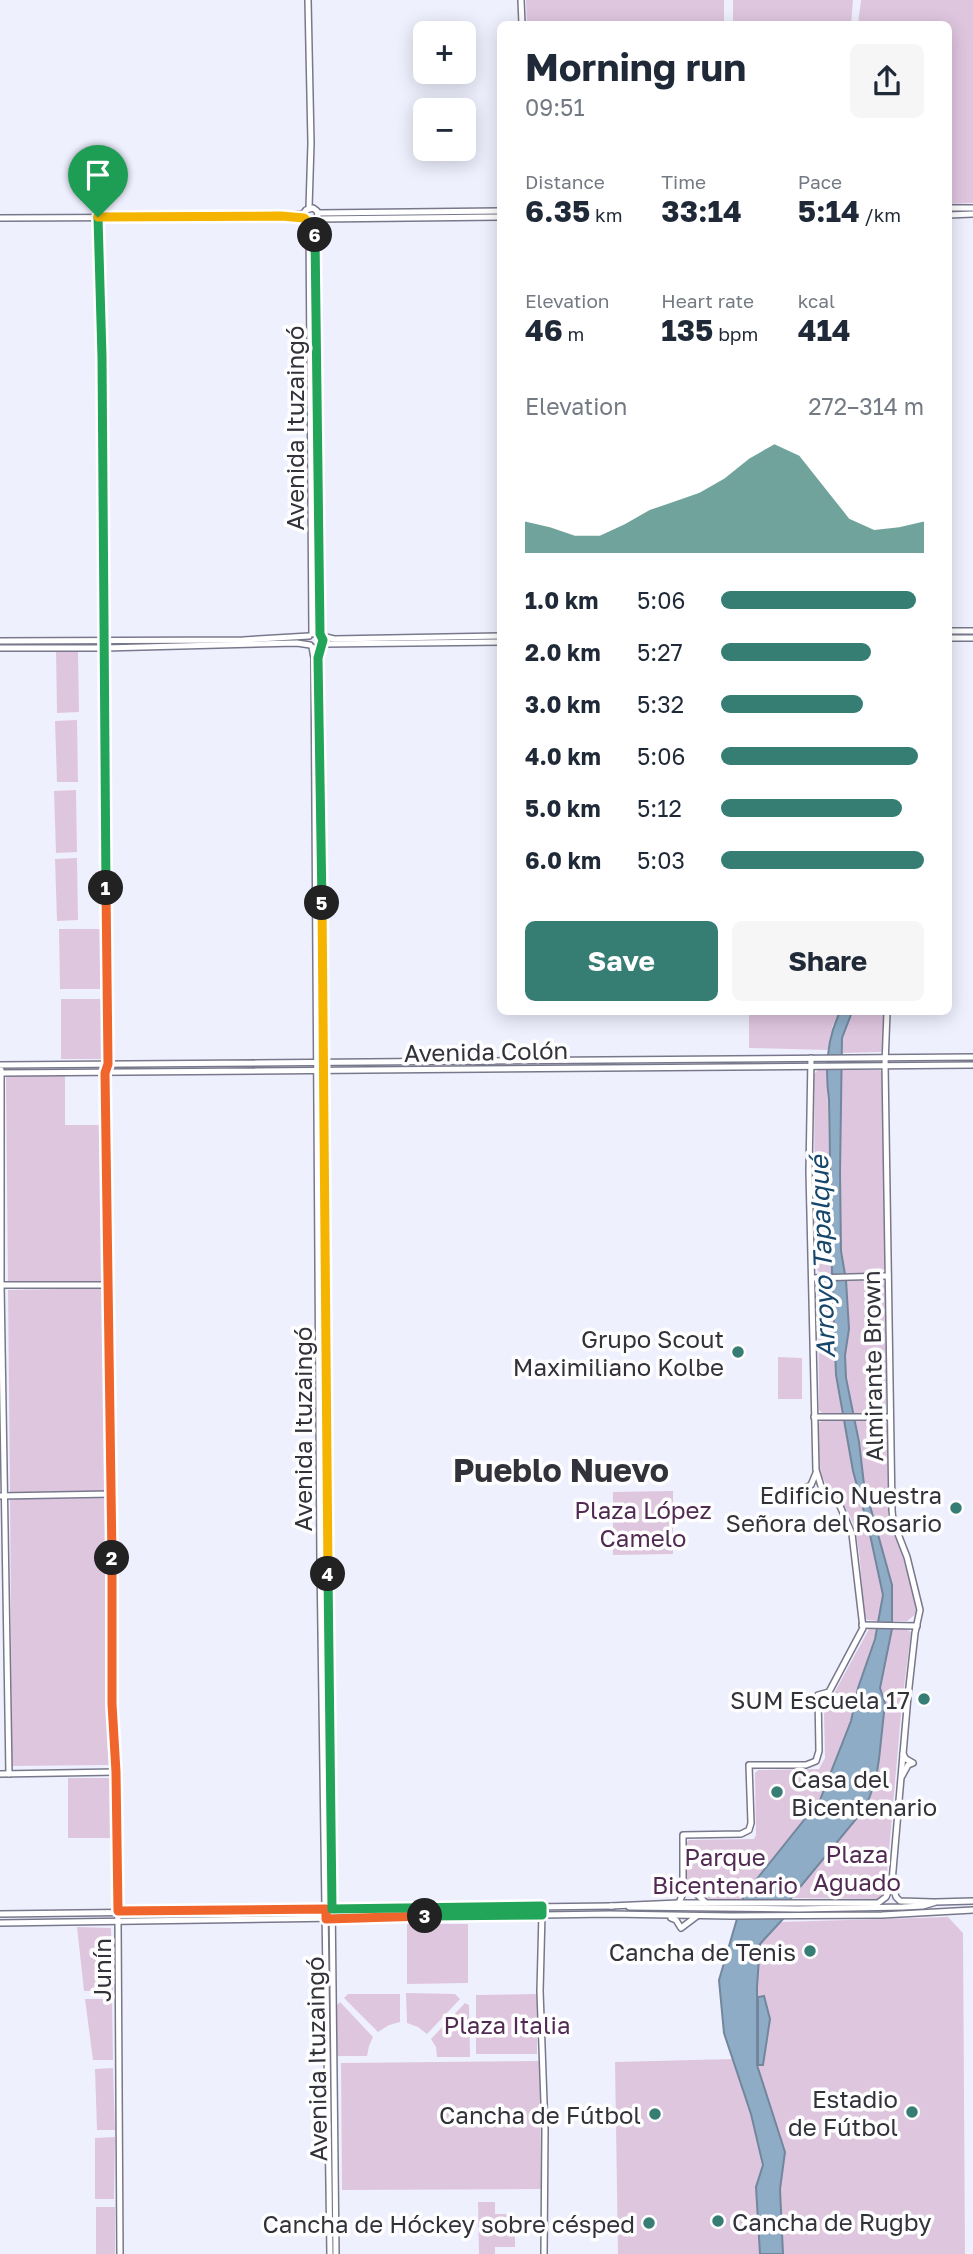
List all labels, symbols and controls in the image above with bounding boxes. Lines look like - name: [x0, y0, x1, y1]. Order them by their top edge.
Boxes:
- map controls: [413, 21, 476, 161]
- button: +: [413, 21, 476, 84]
- text: Morning run: [525, 44, 746, 89]
- button: share: [850, 44, 924, 118]
- text: 09:51: [525, 93, 585, 121]
- button: −: [413, 98, 476, 161]
- pin: [68, 145, 128, 217]
- icon: arrive: [79, 156, 117, 194]
- text: Distance: [525, 170, 605, 193]
- text: Time: [661, 170, 706, 193]
- text: Pace: [798, 170, 842, 193]
- text: 6.35: [525, 193, 590, 229]
- text: 33:14: [661, 193, 742, 229]
- text: 5:14: [798, 193, 860, 229]
- text: km: [590, 203, 623, 226]
- text: /km: [860, 203, 901, 226]
- pin: 6: [298, 218, 332, 252]
- text: 6: [308, 223, 321, 246]
- text: Elevation: [525, 289, 610, 312]
- text: Heart rate: [661, 289, 754, 312]
- text: kcal: [798, 289, 835, 312]
- text: 46: [525, 312, 563, 348]
- text: 135: [661, 312, 713, 348]
- text: 414: [798, 312, 851, 348]
- text: m: [563, 322, 584, 345]
- text: bpm: [713, 322, 758, 345]
- street label: Avenida Ituzaingó: [280, 326, 309, 530]
- text: Elevation: [525, 392, 627, 420]
- text: 272–314 m: [808, 392, 924, 420]
- text: 1.0 km: [525, 586, 598, 614]
- text: 5:06: [637, 586, 685, 614]
- text: 2.0 km: [525, 638, 601, 666]
- text: 5:27: [637, 638, 683, 666]
- text: 3.0 km: [525, 690, 601, 718]
- text: 5:32: [637, 690, 684, 718]
- text: 4.0 km: [525, 742, 601, 770]
- text: 5:06: [637, 742, 685, 770]
- text: 5.0 km: [525, 794, 601, 822]
- text: 5:12: [637, 794, 682, 822]
- text: 6.0 km: [525, 846, 601, 874]
- text: 5:03: [637, 846, 685, 874]
- pin: 1: [88, 870, 124, 906]
- text: 1: [101, 876, 110, 899]
- pin: 5: [304, 886, 340, 920]
- text: 5: [316, 891, 327, 914]
- button: Save: [525, 921, 718, 1001]
- button: Share: [732, 921, 924, 1001]
- street label: Avenida Colón: [404, 1035, 568, 1067]
- water label: Arroyo Tapalqué: [803, 1152, 841, 1359]
- street label: Almirante Brown: [856, 1270, 888, 1462]
- place label: Grupo Scout Maximiliano Kolbe: [513, 1324, 724, 1381]
- street label: Avenida Ituzaingó: [288, 1327, 317, 1531]
- marker: Grupo Scout Maximiliano Kolbe: [730, 1344, 746, 1360]
- district label: Pueblo Nuevo: [453, 1451, 669, 1489]
- place label: Edificio Nuestra Señora del Rosario: [726, 1480, 942, 1537]
- park label: Plaza López Camelo: [574, 1495, 712, 1552]
- marker: Edificio Nuestra Señora del Rosario: [948, 1500, 964, 1516]
- pin: 2: [94, 1540, 130, 1576]
- text: 2: [106, 1546, 117, 1569]
- pin: 4: [310, 1556, 346, 1592]
- text: 4: [322, 1562, 333, 1585]
- place label: SUM Escuela 17: [730, 1685, 910, 1714]
- marker: SUM Escuela 17: [916, 1691, 932, 1707]
- place label: Casa del Bicentenario: [791, 1764, 937, 1821]
- marker: Casa del Bicentenario: [769, 1784, 785, 1800]
- park label: Plaza Aguado: [813, 1839, 901, 1896]
- park label: Parque Bicentenario: [652, 1842, 798, 1899]
- pin: 3: [408, 1898, 442, 1934]
- text: 3: [419, 1904, 430, 1927]
- place label: Cancha de Tenis: [609, 1937, 796, 1966]
- street label: Junín: [87, 1938, 116, 2002]
- marker: Cancha de Tenis: [802, 1943, 818, 1959]
- street label: Avenida Ituzaingó: [300, 1956, 332, 2162]
- park label: Plaza Italia: [443, 2010, 571, 2039]
- place label: Estadio de Fútbol: [788, 2084, 898, 2141]
- place label: Cancha de Fútbol: [439, 2100, 641, 2129]
- marker: Estadio de Fútbol: [904, 2104, 920, 2120]
- marker: Cancha de Fútbol: [647, 2106, 663, 2122]
- place label: Cancha de Rugby: [732, 2207, 932, 2236]
- place label: Cancha de Hóckey sobre césped: [263, 2209, 635, 2238]
- marker: Cancha de Rugby: [710, 2213, 726, 2229]
- marker: Cancha de Hóckey sobre césped: [641, 2215, 657, 2231]

